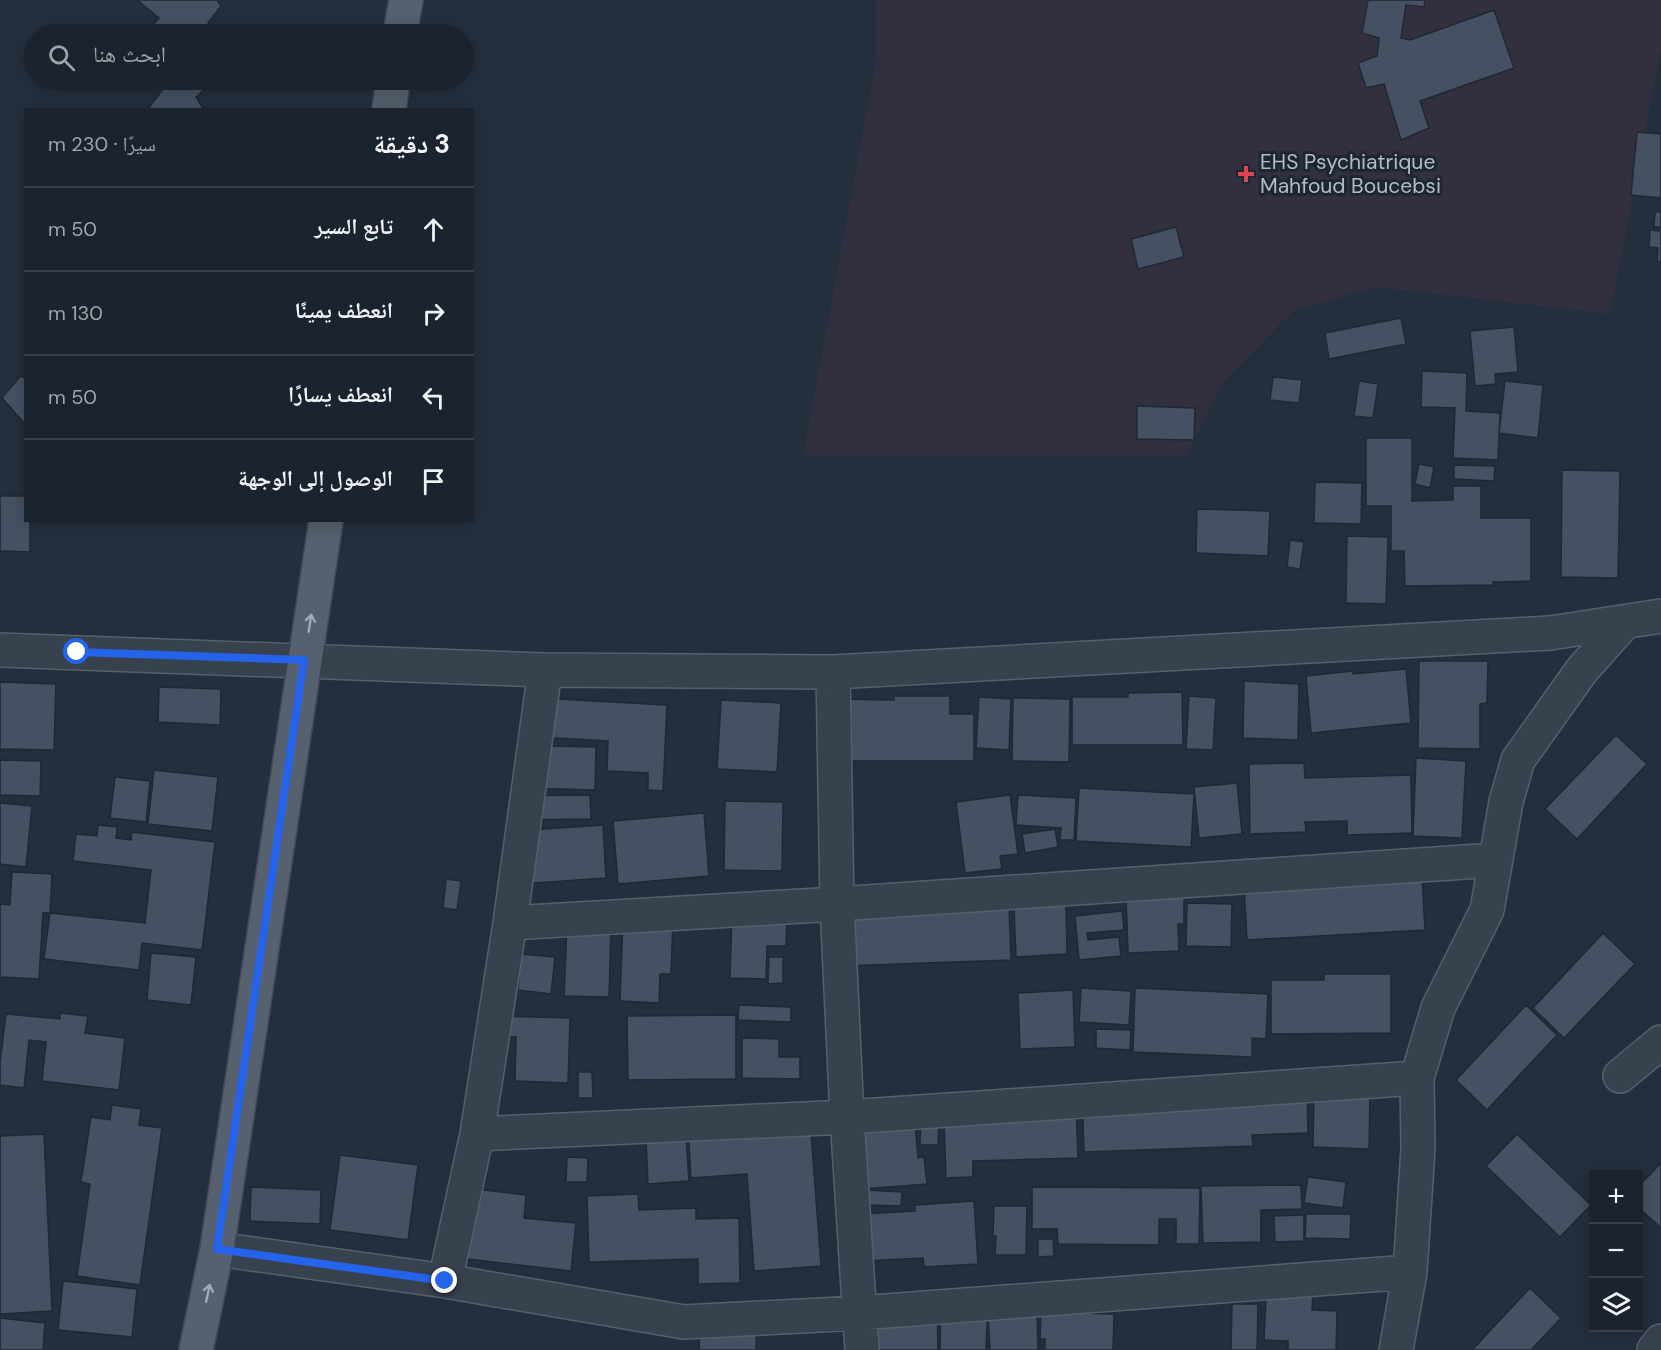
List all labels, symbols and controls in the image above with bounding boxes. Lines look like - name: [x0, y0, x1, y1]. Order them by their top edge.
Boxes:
- search box: [24, 24, 474, 90]
- text: ابحث هنا: [93, 40, 166, 69]
- icon: search: [45, 41, 78, 74]
- text: 3 دقيقة: [374, 127, 450, 161]
- text: سيرًا · 230 m: [48, 131, 156, 157]
- place label: EHS Psychiatrique Mahfoud Boucebsi: [1260, 148, 1441, 200]
- marker: EHS Psychiatrique Mahfoud Boucebsi: [1237, 165, 1255, 183]
- text: تابع السير: [314, 212, 393, 241]
- icon: ahead: [417, 213, 450, 246]
- text: 50 m: [48, 216, 97, 242]
- text: انعطف يمينًا: [295, 296, 393, 325]
- icon: right: [417, 297, 450, 330]
- text: 130 m: [48, 300, 103, 326]
- text: انعطف يسارًا: [288, 380, 393, 409]
- icon: left: [417, 381, 450, 414]
- text: 50 m: [48, 384, 97, 410]
- text: الوصول إلى الوجهة: [238, 464, 393, 493]
- icon: arrive: [417, 465, 450, 498]
- one-way arrow: [305, 613, 316, 633]
- route start: [63, 638, 89, 664]
- map controls: [1589, 1170, 1643, 1332]
- button: +: [1589, 1170, 1643, 1224]
- button: −: [1589, 1224, 1643, 1278]
- route end: [431, 1267, 457, 1293]
- button: layers: [1589, 1278, 1643, 1332]
- one-way arrow: [203, 1283, 214, 1303]

